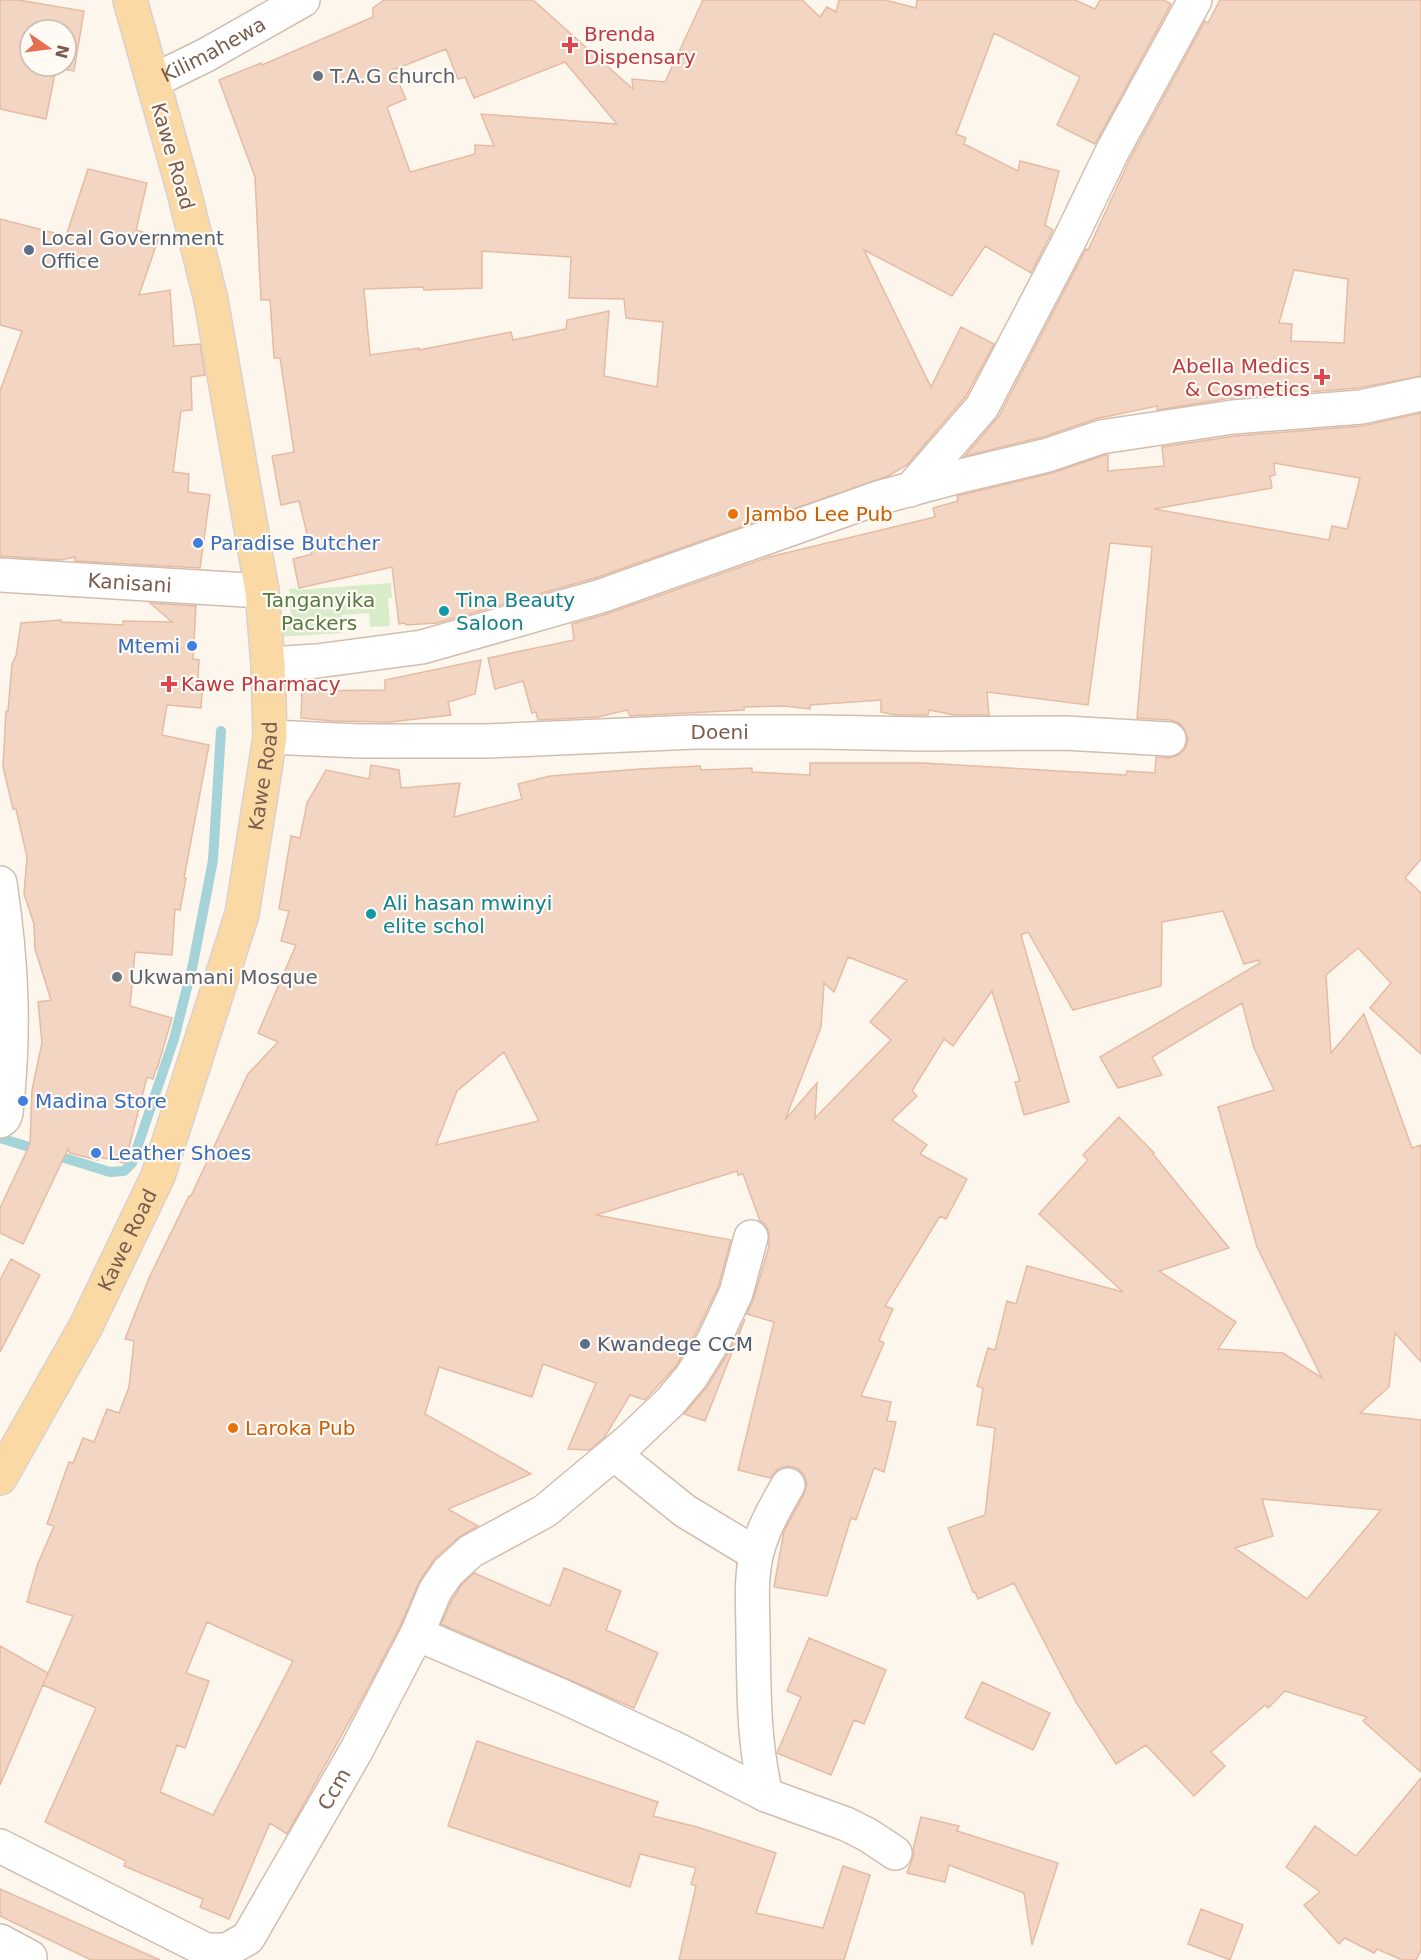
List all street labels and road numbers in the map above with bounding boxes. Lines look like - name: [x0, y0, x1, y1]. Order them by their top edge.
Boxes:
- street label: Kilimahewa: [157, 12, 270, 87]
- street label: Kawe Road: [146, 100, 200, 212]
- street label: Kanisani: [87, 568, 173, 597]
- street label: Doeni: [691, 720, 749, 744]
- street label: Kawe Road: [243, 721, 282, 832]
- street label: Kawe Road: [93, 1185, 162, 1295]
- street label: Ccm: [313, 1764, 356, 1814]

